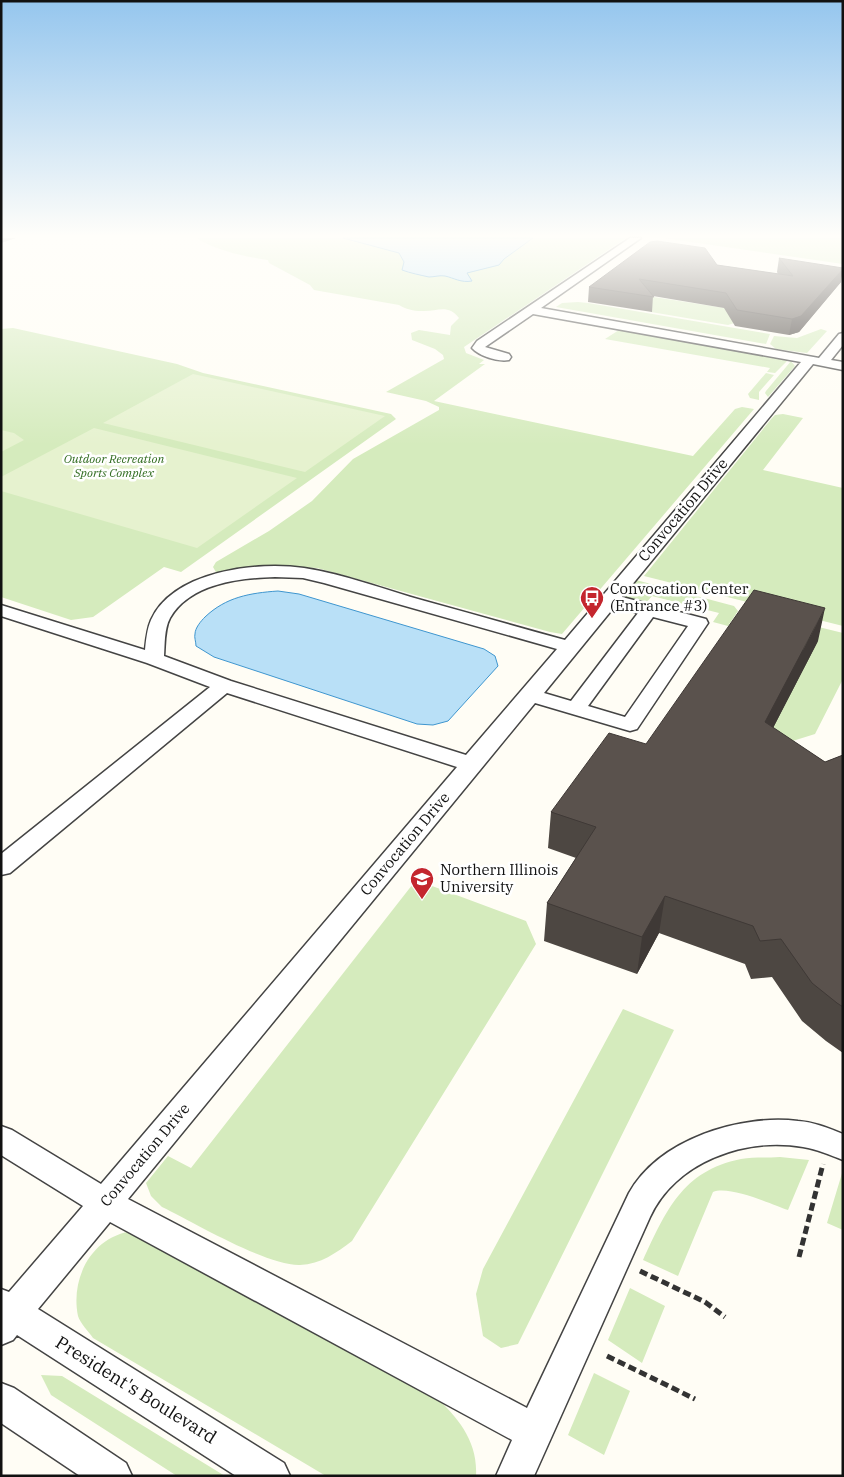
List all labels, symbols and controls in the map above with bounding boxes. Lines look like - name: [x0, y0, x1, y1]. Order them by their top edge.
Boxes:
- park label: Outdoor Recreation Sports Complex: [64, 451, 164, 480]
- street label: Convocation Drive: [634, 454, 731, 565]
- place label: Convocation Center (Entrance #3): [610, 579, 749, 615]
- bus stop icon: Convocation Center (Entrance #3): [579, 585, 605, 619]
- street label: Convocation Drive: [356, 788, 453, 899]
- place label: Northern Illinois University: [440, 860, 558, 896]
- school or university icon: Northern Illinois University: [409, 866, 435, 900]
- street label: Convocation Drive: [96, 1099, 193, 1210]
- street label: President's Boulevard: [51, 1331, 221, 1449]

